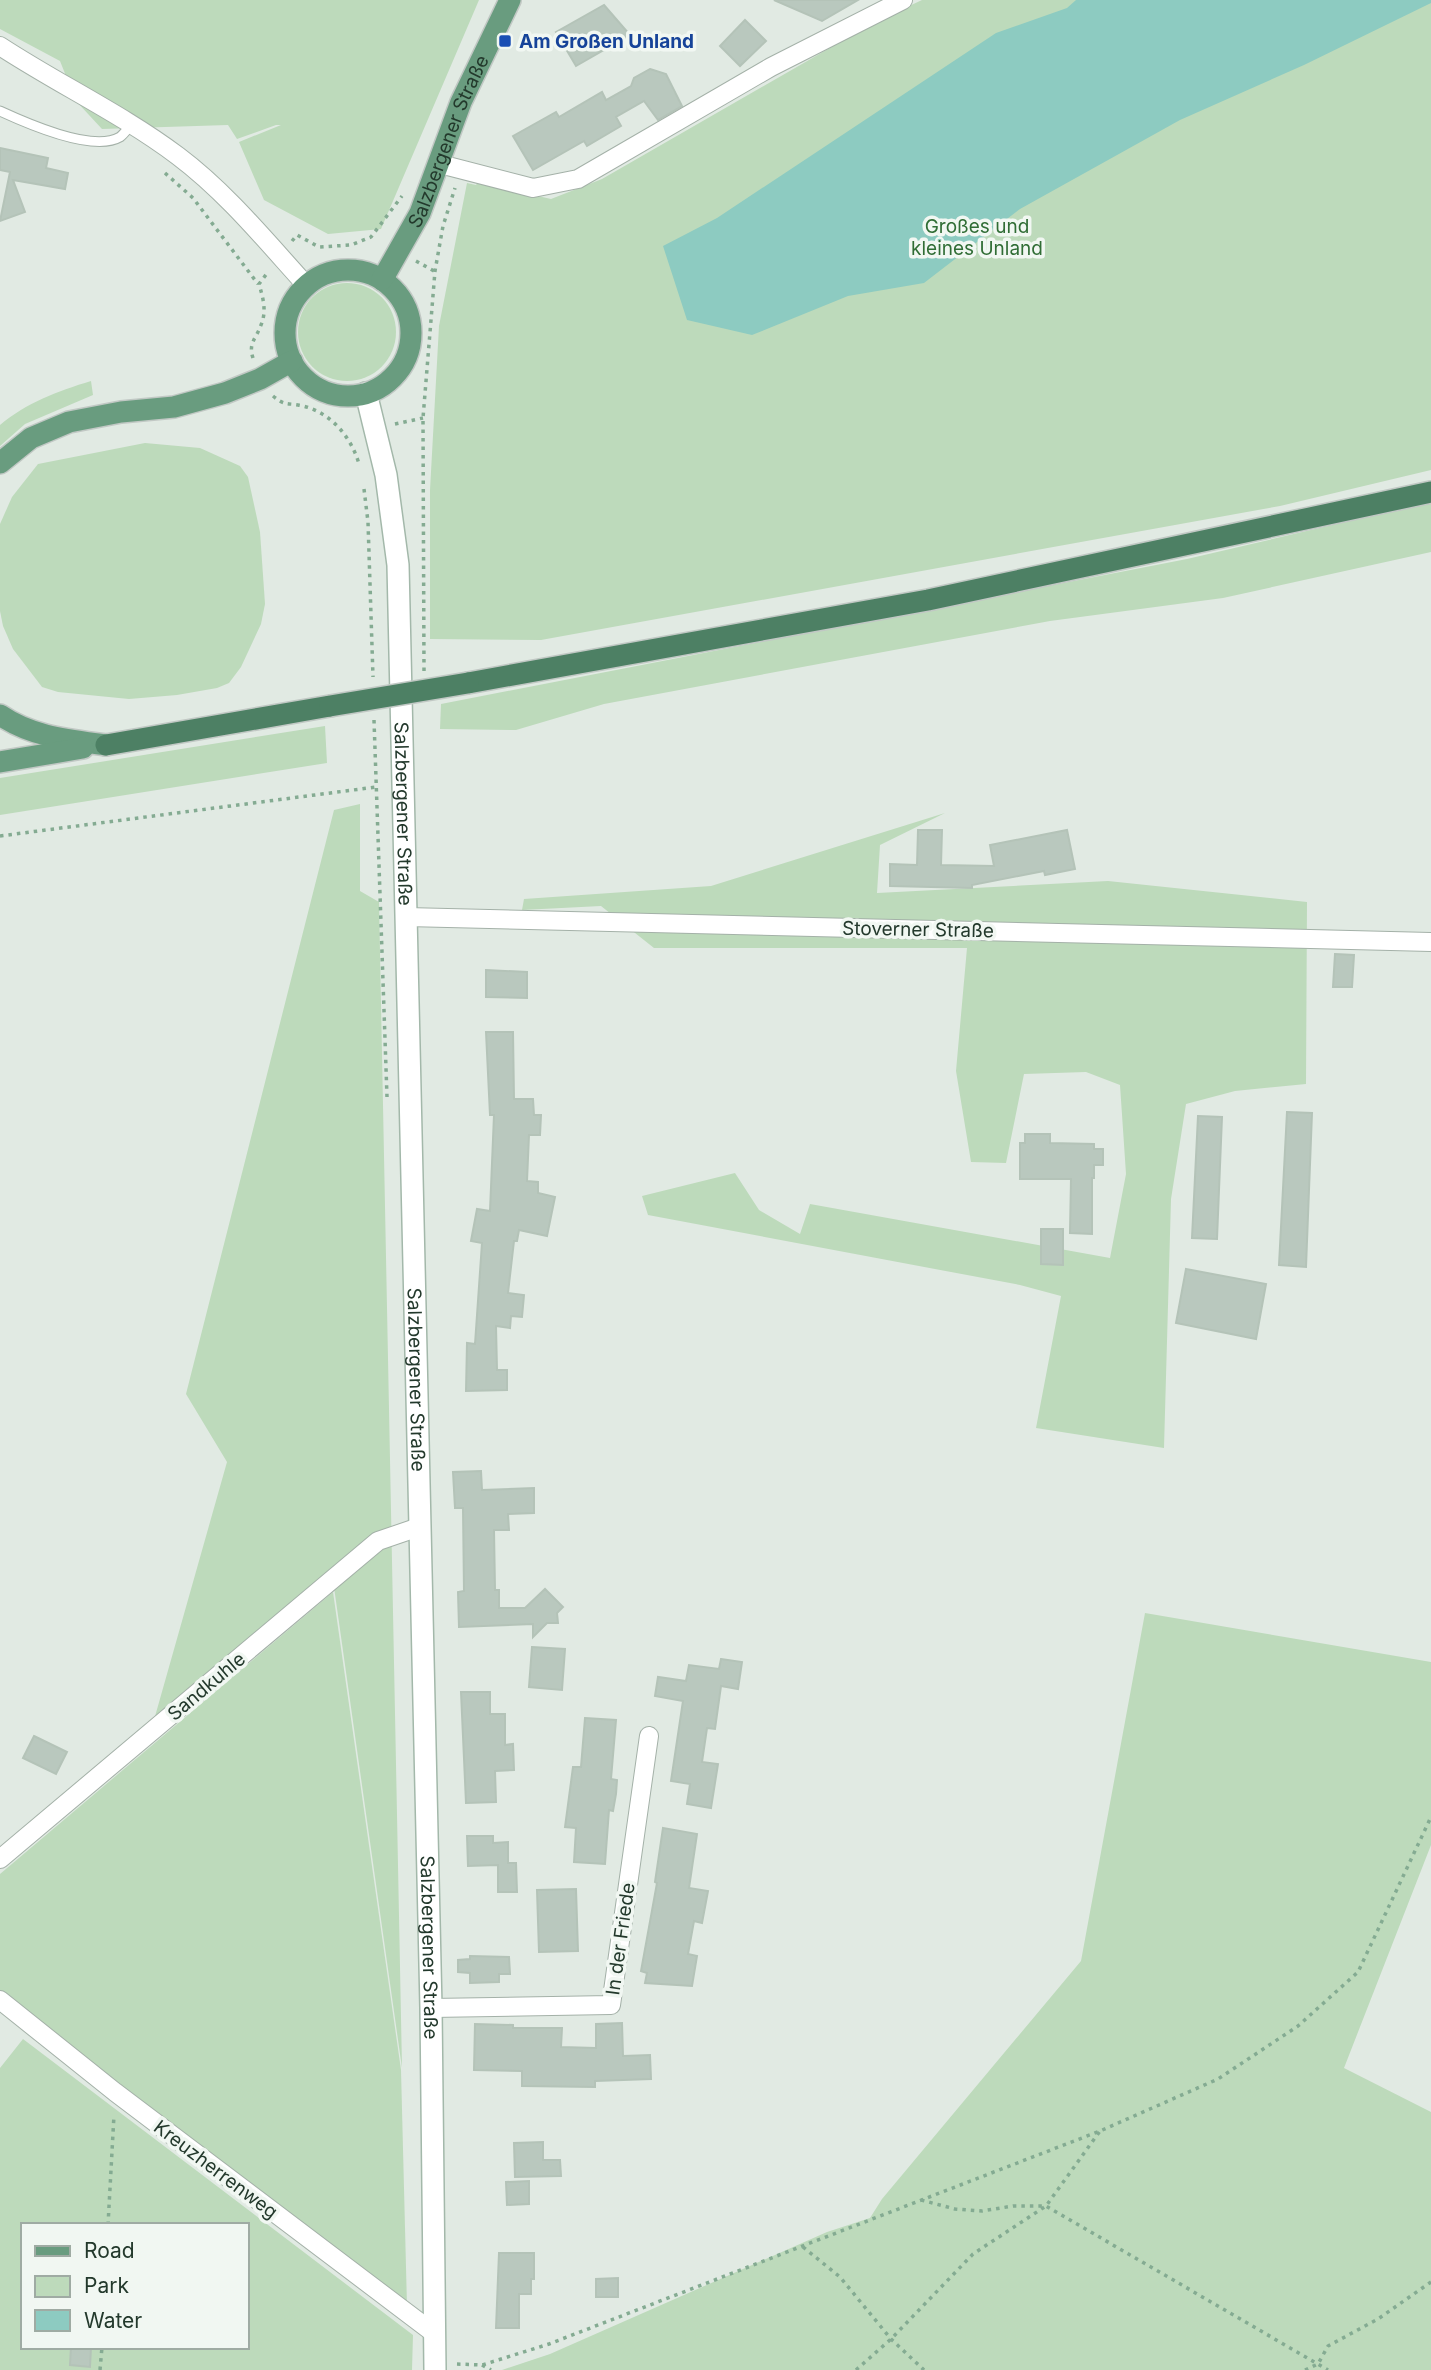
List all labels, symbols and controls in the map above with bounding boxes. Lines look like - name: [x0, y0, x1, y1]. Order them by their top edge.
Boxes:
- place label: Am Großen Unland: [519, 30, 694, 53]
- marker: Am Großen Unland: [497, 33, 513, 49]
- street label: Salzbergener Straße: [403, 52, 494, 232]
- park label: Großes und kleines Unland: [911, 215, 1043, 260]
- street label: Salzbergener Straße: [390, 721, 417, 906]
- street label: Stoverner Straße: [842, 917, 994, 942]
- street label: Salzbergener Straße: [403, 1287, 430, 1472]
- street label: Sandkuhle: [163, 1647, 250, 1725]
- street label: Salzbergener Straße: [416, 1855, 442, 2040]
- street label: In der Friede: [601, 1881, 640, 1997]
- street label: Kreuzherrenweg: [149, 2115, 282, 2223]
- legend: [21, 2223, 248, 2349]
- text: Road: [84, 2238, 135, 2263]
- text: Park: [84, 2273, 129, 2298]
- text: Water: [84, 2308, 142, 2333]

